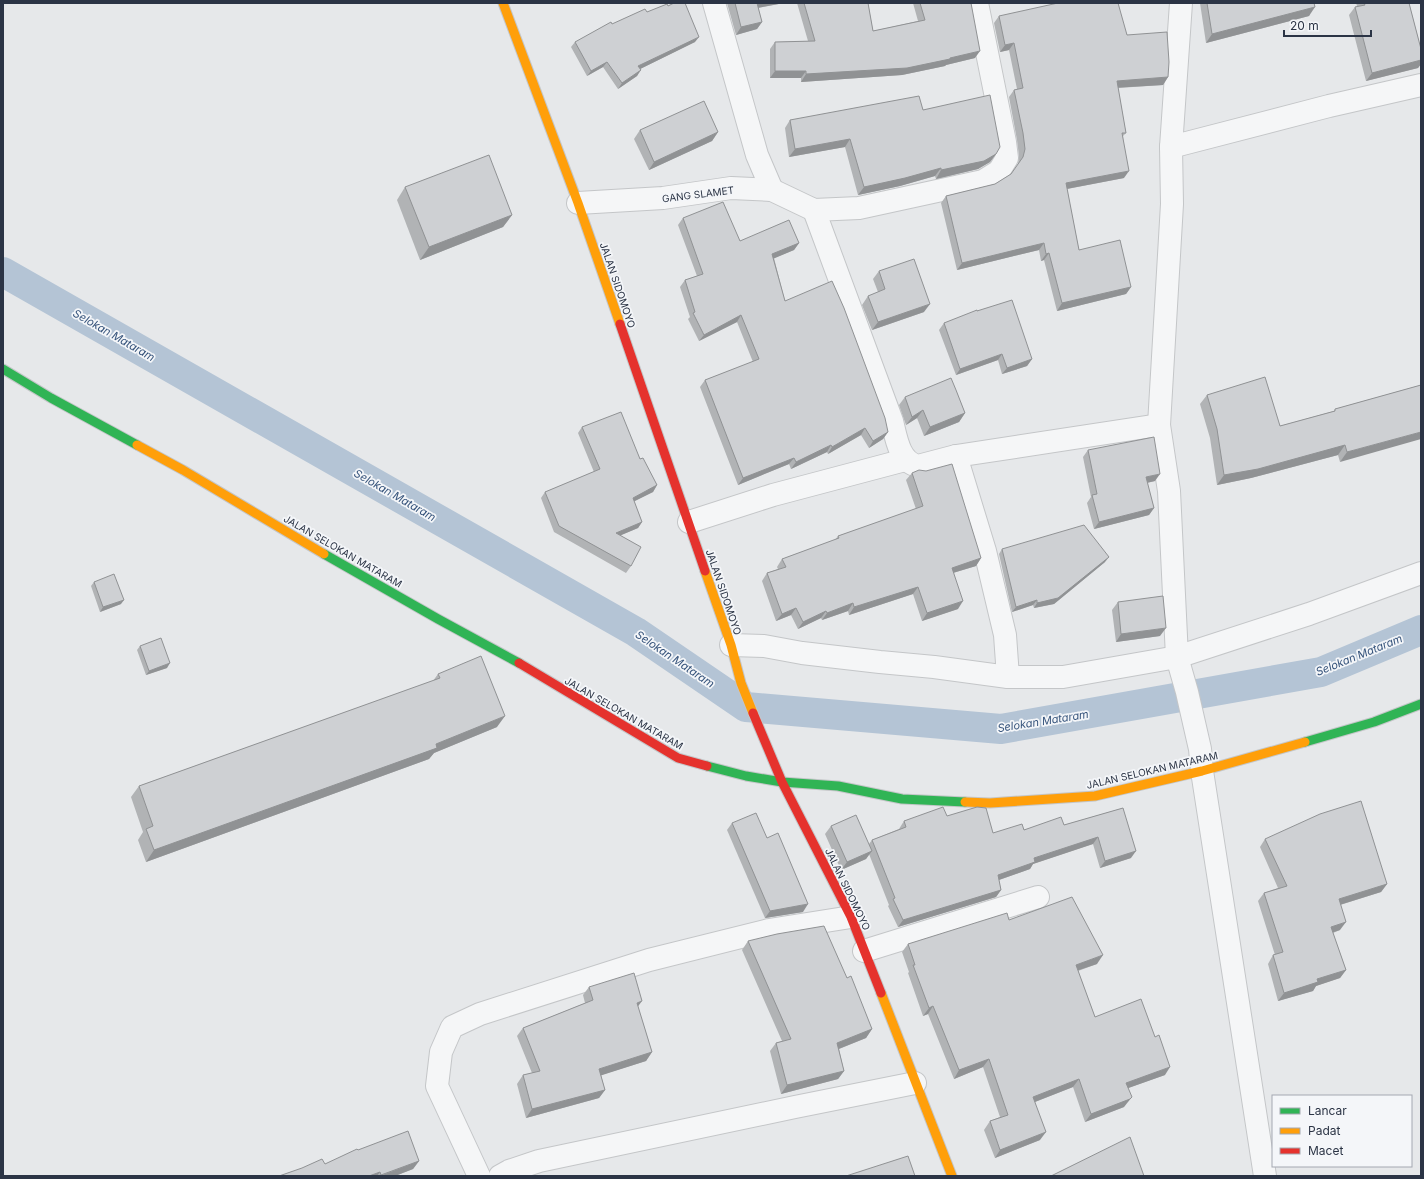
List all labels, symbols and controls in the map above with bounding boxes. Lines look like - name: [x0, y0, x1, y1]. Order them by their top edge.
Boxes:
- scale bar: [1284, 12, 1371, 38]
- text: 20 m: [1290, 18, 1319, 33]
- street label: GANG SLAMET: [661, 184, 735, 204]
- street label: JALAN SIDOMOYO: [598, 241, 638, 330]
- water label: Selokan Mataram: [71, 306, 158, 364]
- water label: Selokan Mataram: [352, 466, 439, 524]
- street label: JALAN SELOKAN MATARAM: [282, 512, 404, 590]
- street label: JALAN SIDOMOYO: [704, 548, 744, 637]
- water label: Selokan Mataram: [633, 627, 717, 691]
- water label: Selokan Mataram: [1314, 631, 1405, 679]
- street label: JALAN SELOKAN MATARAM: [563, 674, 685, 752]
- water label: Selokan Mataram: [996, 707, 1090, 735]
- street label: JALAN SELOKAN MATARAM: [1085, 749, 1219, 791]
- street label: JALAN SIDOMOYO: [823, 846, 873, 932]
- legend: [1272, 1095, 1412, 1167]
- text: Lancar: [1308, 1103, 1347, 1118]
- text: Padat: [1308, 1123, 1340, 1138]
- text: Macet: [1308, 1143, 1343, 1158]

